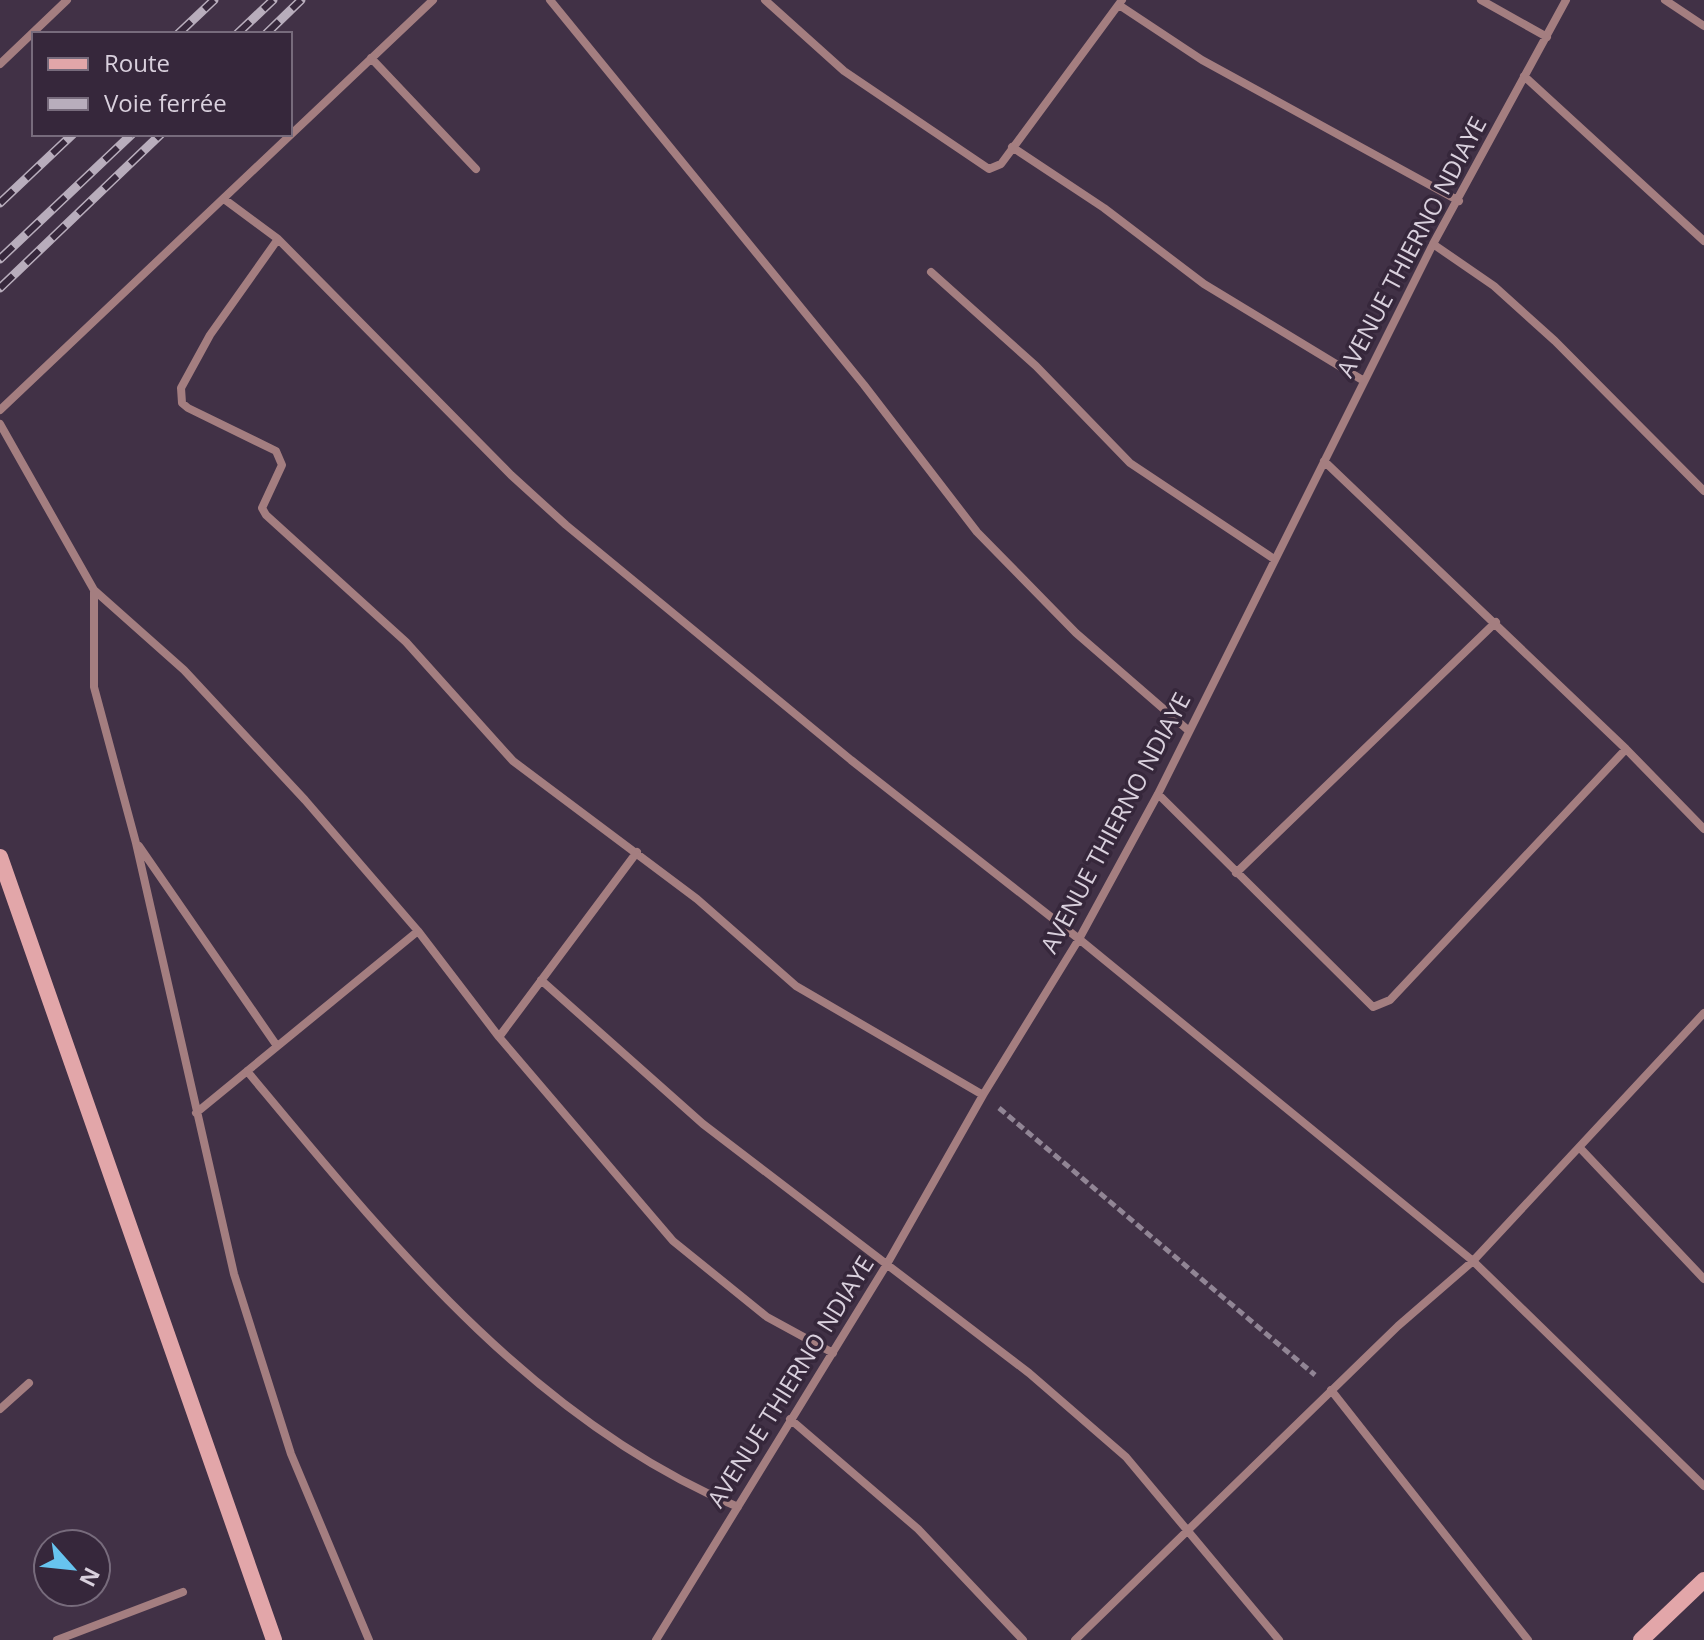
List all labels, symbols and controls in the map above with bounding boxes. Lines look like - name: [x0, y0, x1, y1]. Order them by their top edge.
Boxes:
- legend: [32, 32, 292, 136]
- text: Route: [104, 46, 170, 79]
- text: Voie ferrée: [104, 86, 227, 119]
- street label: AVENUE THIERNO NDIAYE: [1328, 110, 1494, 382]
- street label: AVENUE THIERNO NDIAYE: [1032, 686, 1198, 958]
- street label: AVENUE THIERNO NDIAYE: [699, 1249, 881, 1513]
- north arrow: [32, 1528, 112, 1608]
- text: N: [73, 1563, 108, 1592]

